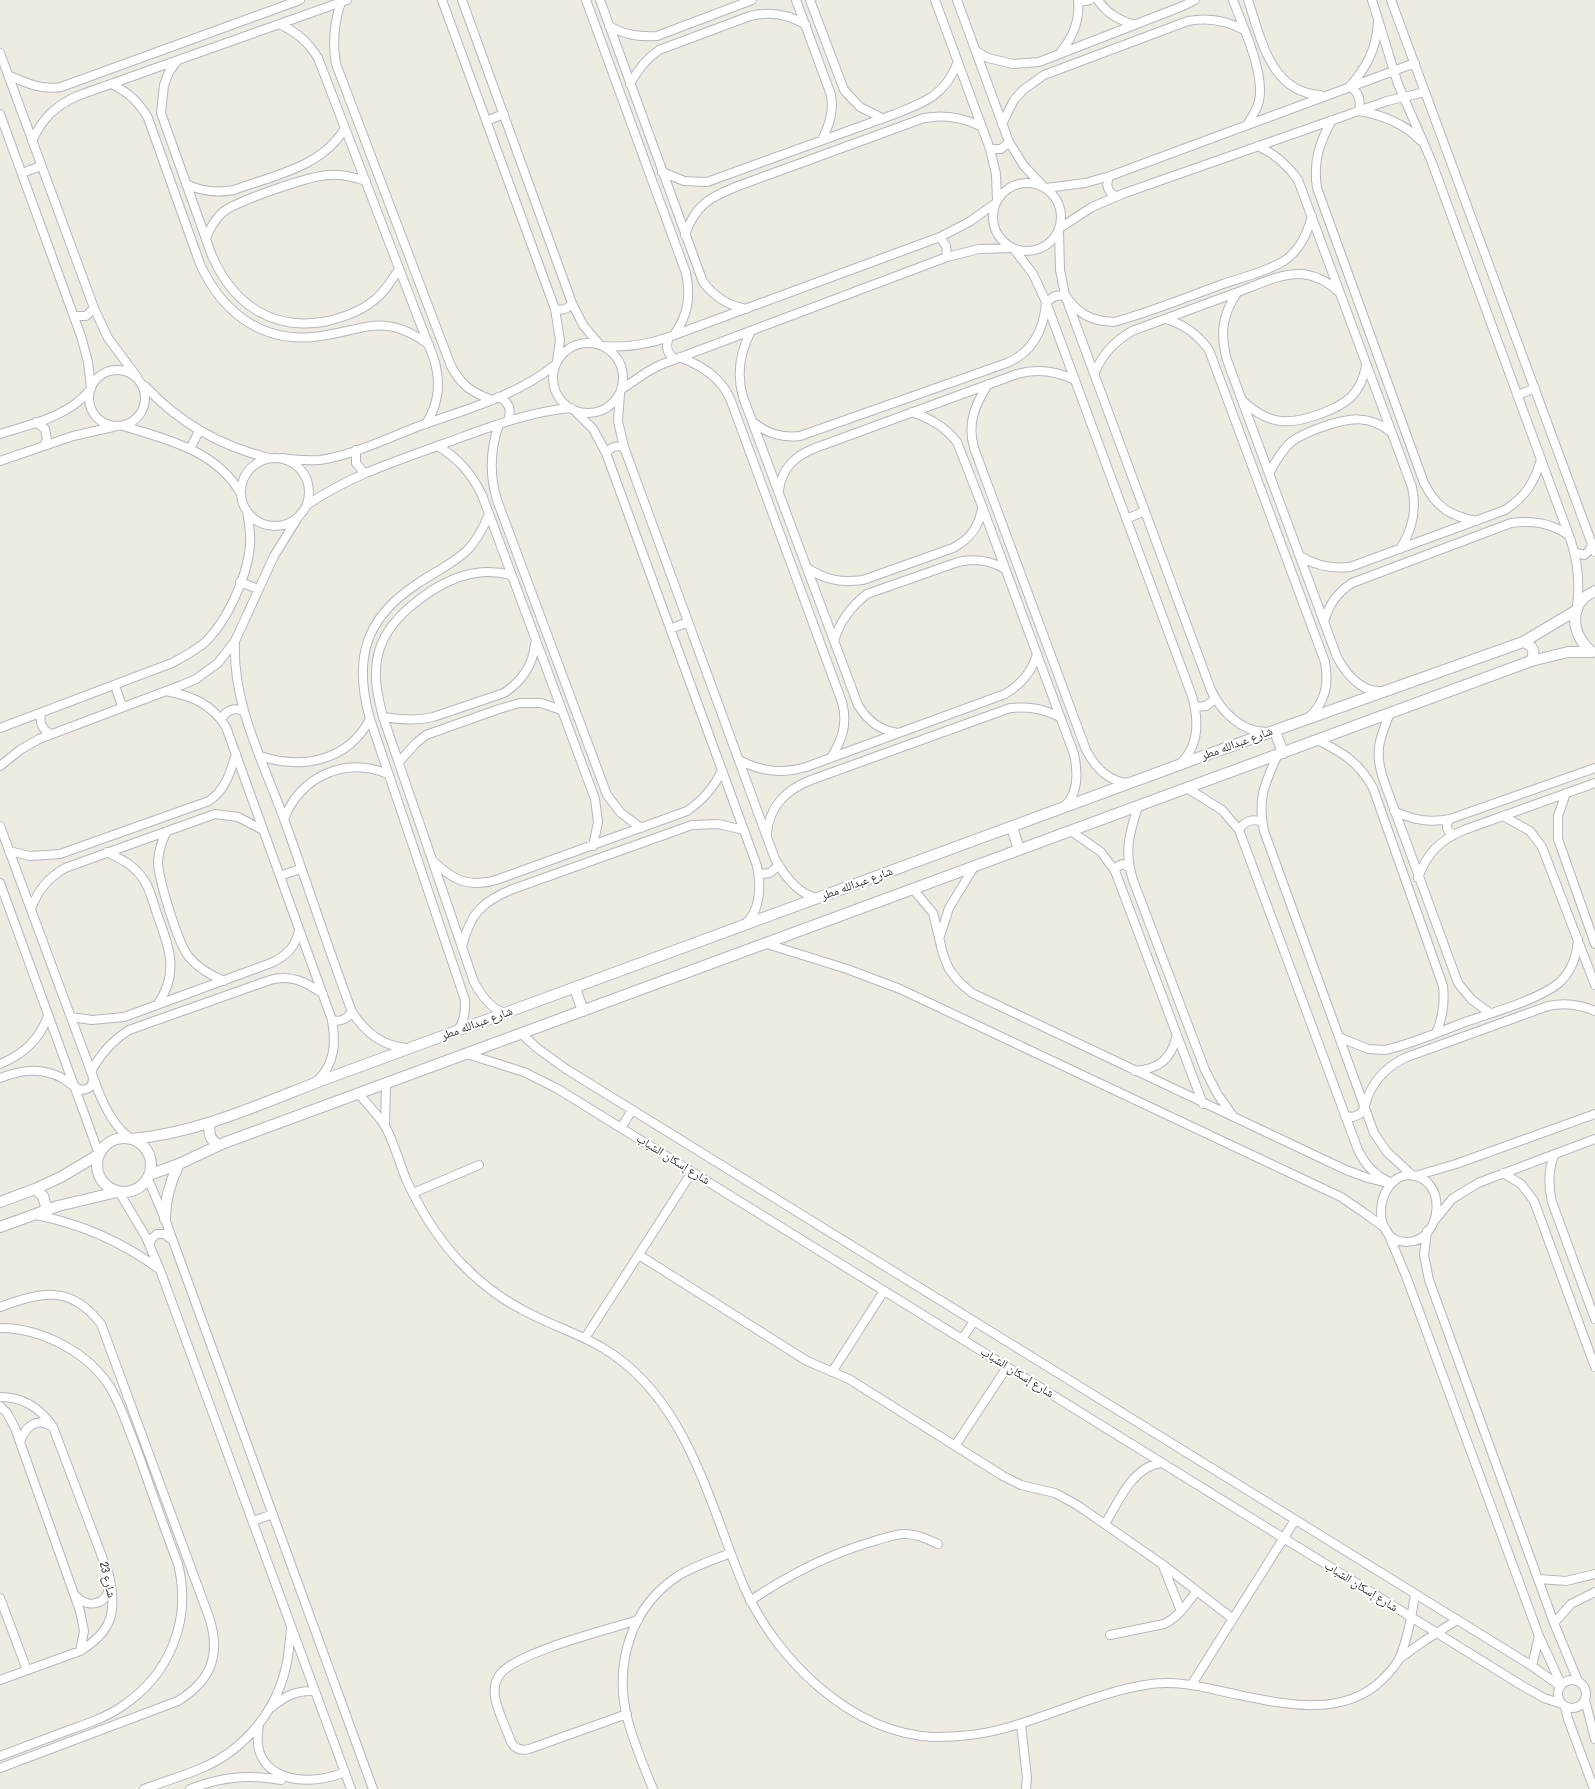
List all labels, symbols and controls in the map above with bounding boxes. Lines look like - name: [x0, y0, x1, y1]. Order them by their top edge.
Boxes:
- street label: شارع عبدالله مطر: [1199, 724, 1275, 764]
- street label: شارع عبدالله مطر: [819, 864, 895, 904]
- street label: شارع عبدالله مطر: [439, 1004, 515, 1044]
- street label: شارع إسكان الشباب: [634, 1132, 712, 1188]
- street label: شارع إسكان الشباب: [978, 1345, 1056, 1401]
- street label: شارع إسكان الشباب: [1322, 1559, 1400, 1615]
- street label: شارع 23: [96, 1561, 118, 1599]

